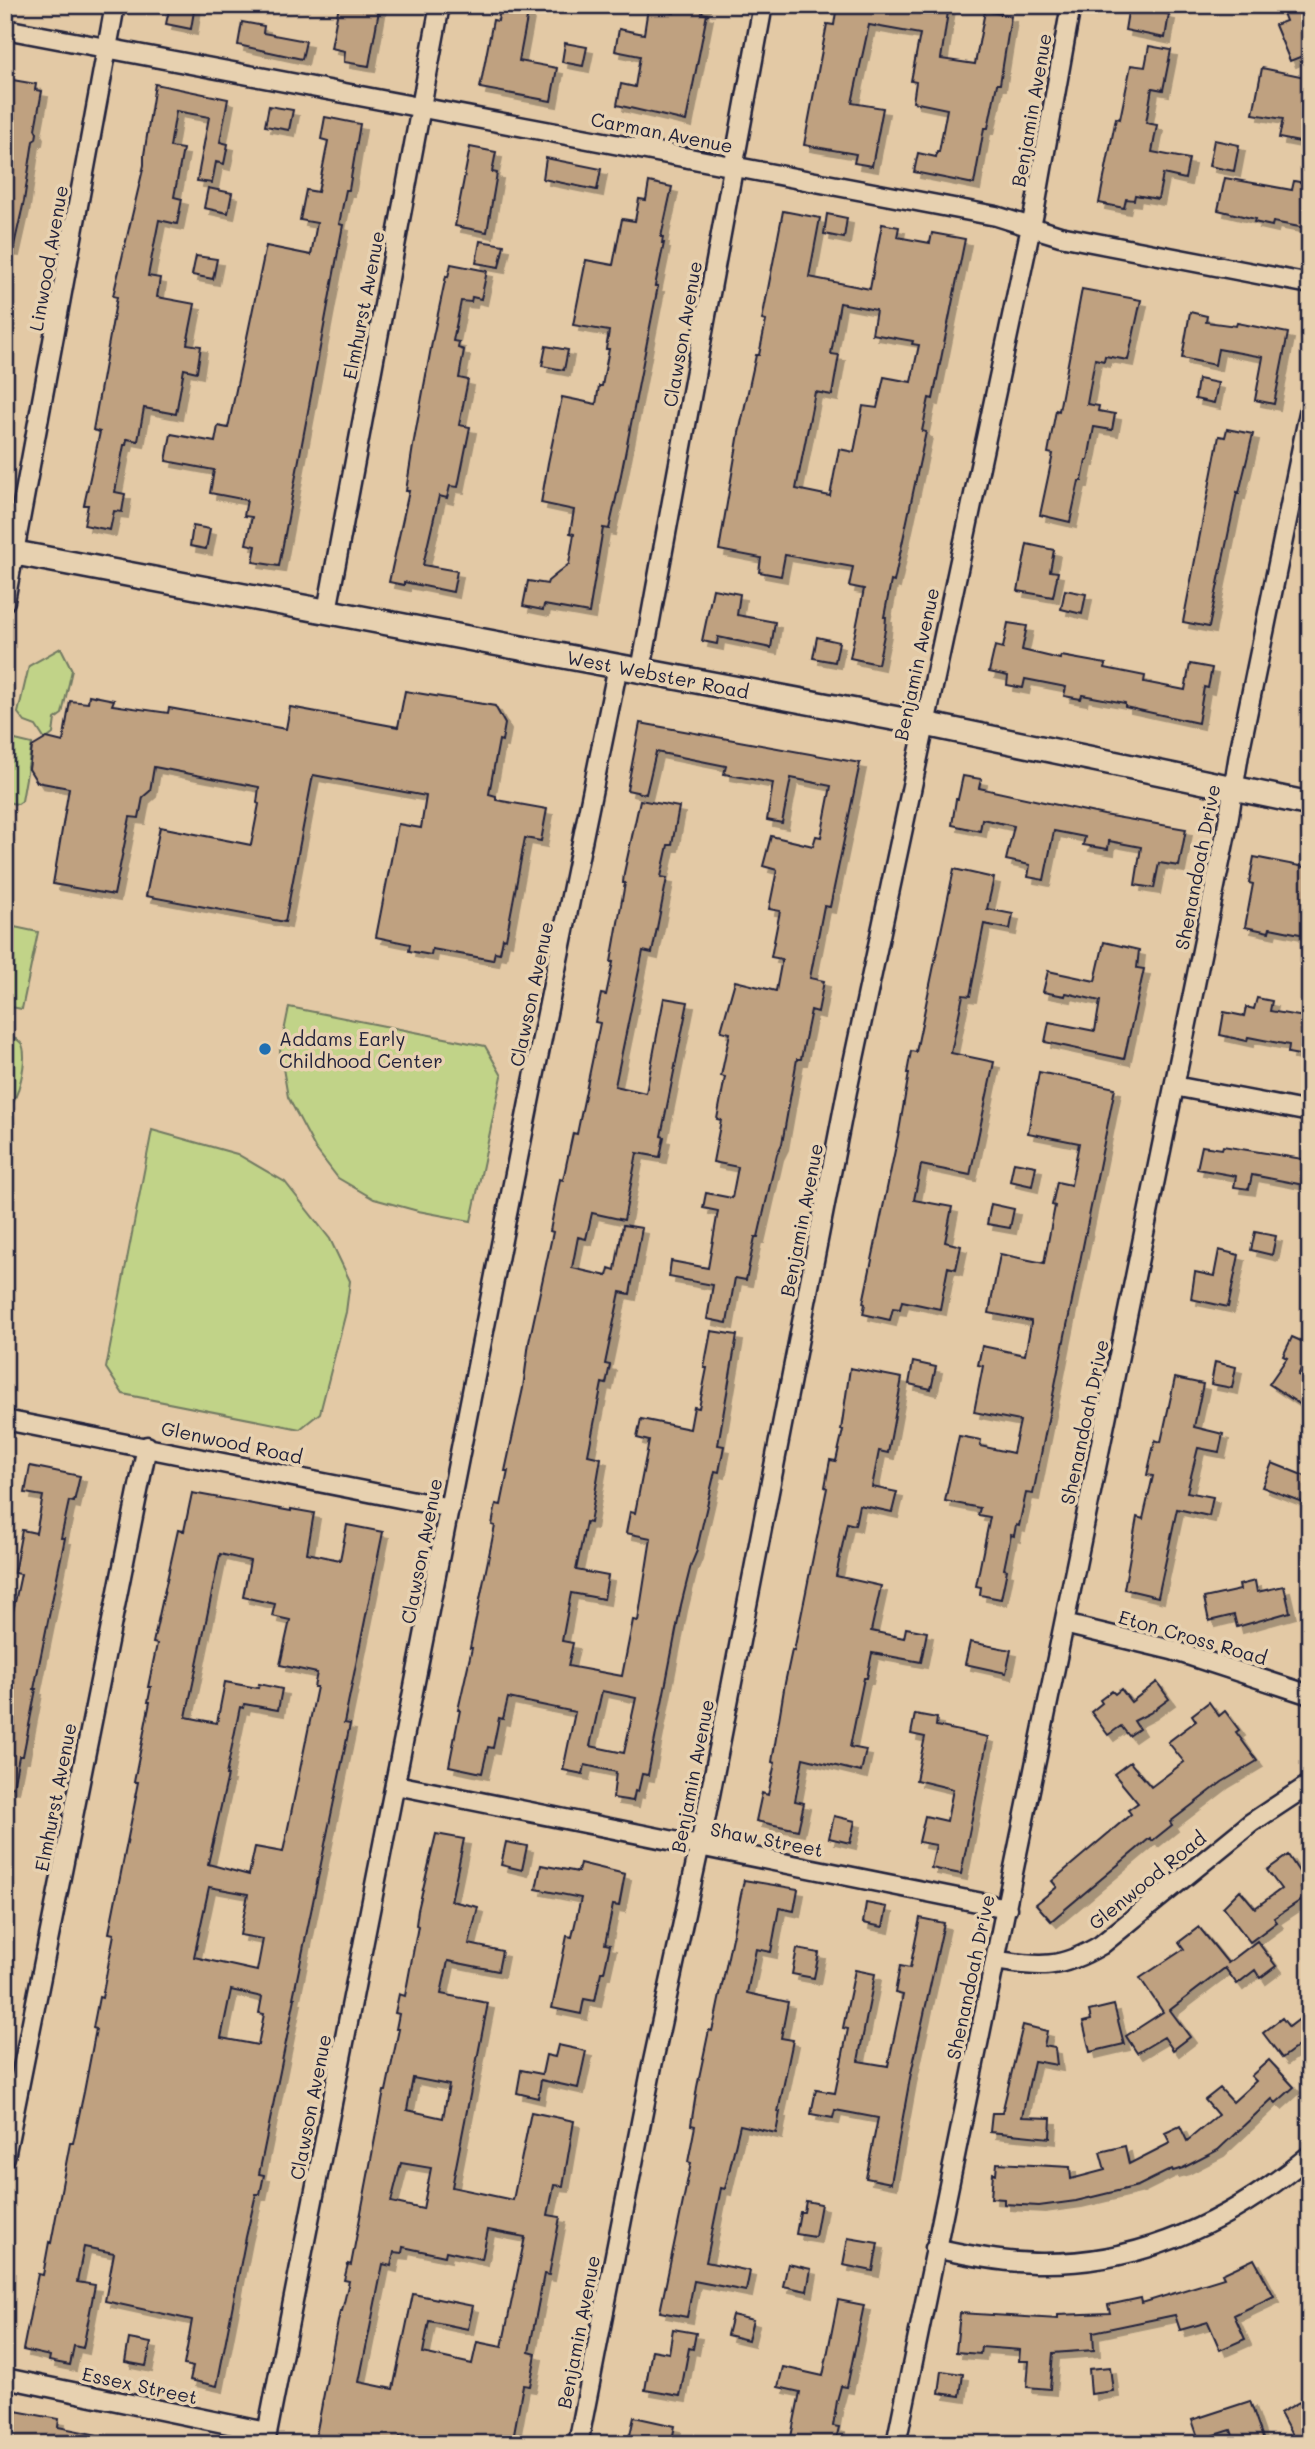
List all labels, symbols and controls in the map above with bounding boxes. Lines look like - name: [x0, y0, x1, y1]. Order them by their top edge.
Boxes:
- street label: Benjamin Avenue: [1005, 31, 1057, 189]
- street label: Carman Avenue: [589, 106, 735, 158]
- street label: Linwood Avenue: [23, 183, 73, 333]
- street label: Elmhurst Avenue: [336, 229, 390, 381]
- street label: Clawson Avenue: [657, 259, 707, 409]
- street label: Benjamin Avenue: [888, 585, 944, 743]
- street label: West Webster Road: [565, 644, 751, 704]
- street label: Shenandoah Drive: [1169, 782, 1225, 952]
- street label: Clawson Avenue: [503, 919, 559, 1069]
- place label: Addams Early Childhood Center: [279, 1026, 443, 1073]
- marker: Addams Early Childhood Center: [257, 1041, 273, 1057]
- street label: Benjamin Avenue: [774, 1141, 828, 1299]
- street label: Shenandoah Drive: [1054, 1337, 1114, 1507]
- street label: Glenwood Road: [159, 1415, 305, 1469]
- street label: Clawson Avenue: [395, 1476, 447, 1626]
- street label: Eton Cross Road: [1116, 1604, 1270, 1670]
- street label: Benjamin Avenue: [665, 1697, 719, 1855]
- street label: Elmhurst Avenue: [28, 1721, 82, 1873]
- street label: Shaw Street: [708, 1816, 826, 1862]
- street label: Glenwood Road: [1083, 1825, 1211, 1935]
- street label: Shenandoah Drive: [940, 1892, 1000, 2062]
- street label: Clawson Avenue: [284, 2032, 336, 2182]
- street label: Benjamin Avenue: [551, 2253, 605, 2411]
- street label: Essex Street: [80, 2361, 200, 2409]

